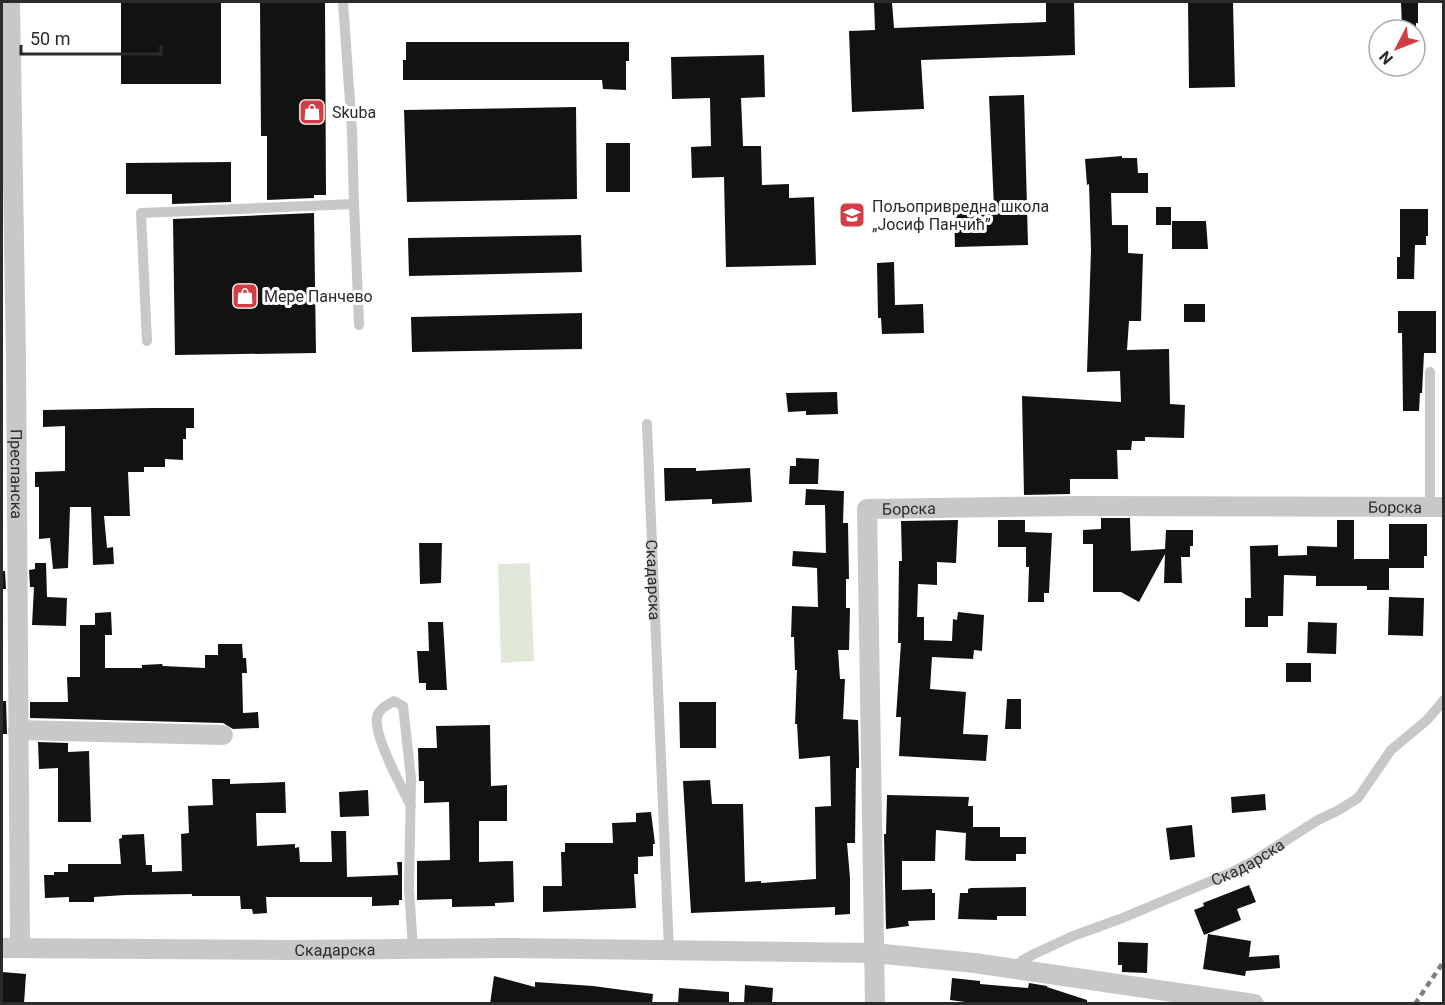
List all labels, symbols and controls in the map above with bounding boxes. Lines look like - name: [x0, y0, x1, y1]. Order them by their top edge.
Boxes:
- scale bar: [21, 18, 160, 56]
- north arrow: [1367, 18, 1427, 78]
- text: 50 m: [30, 28, 70, 49]
- text: N: [1375, 47, 1397, 68]
- shop icon: Skuba: [297, 97, 327, 127]
- place label: Skuba: [332, 103, 376, 122]
- place label: Пољопривредна школа „Јосиф Панчић”: [872, 197, 1049, 234]
- school or university icon: Пољопривредна школа „Јосиф Панчић”: [837, 200, 867, 230]
- shop icon: Мере Панчево: [230, 281, 260, 311]
- place label: Мере Панчево: [264, 287, 373, 306]
- street label: Преспанска: [6, 429, 26, 519]
- street label: Борска: [1368, 498, 1422, 517]
- street label: Борска: [882, 499, 936, 519]
- street label: Скадарска: [642, 539, 664, 621]
- street label: Скадарска: [1208, 835, 1288, 890]
- street label: Скадарска: [294, 940, 376, 960]

